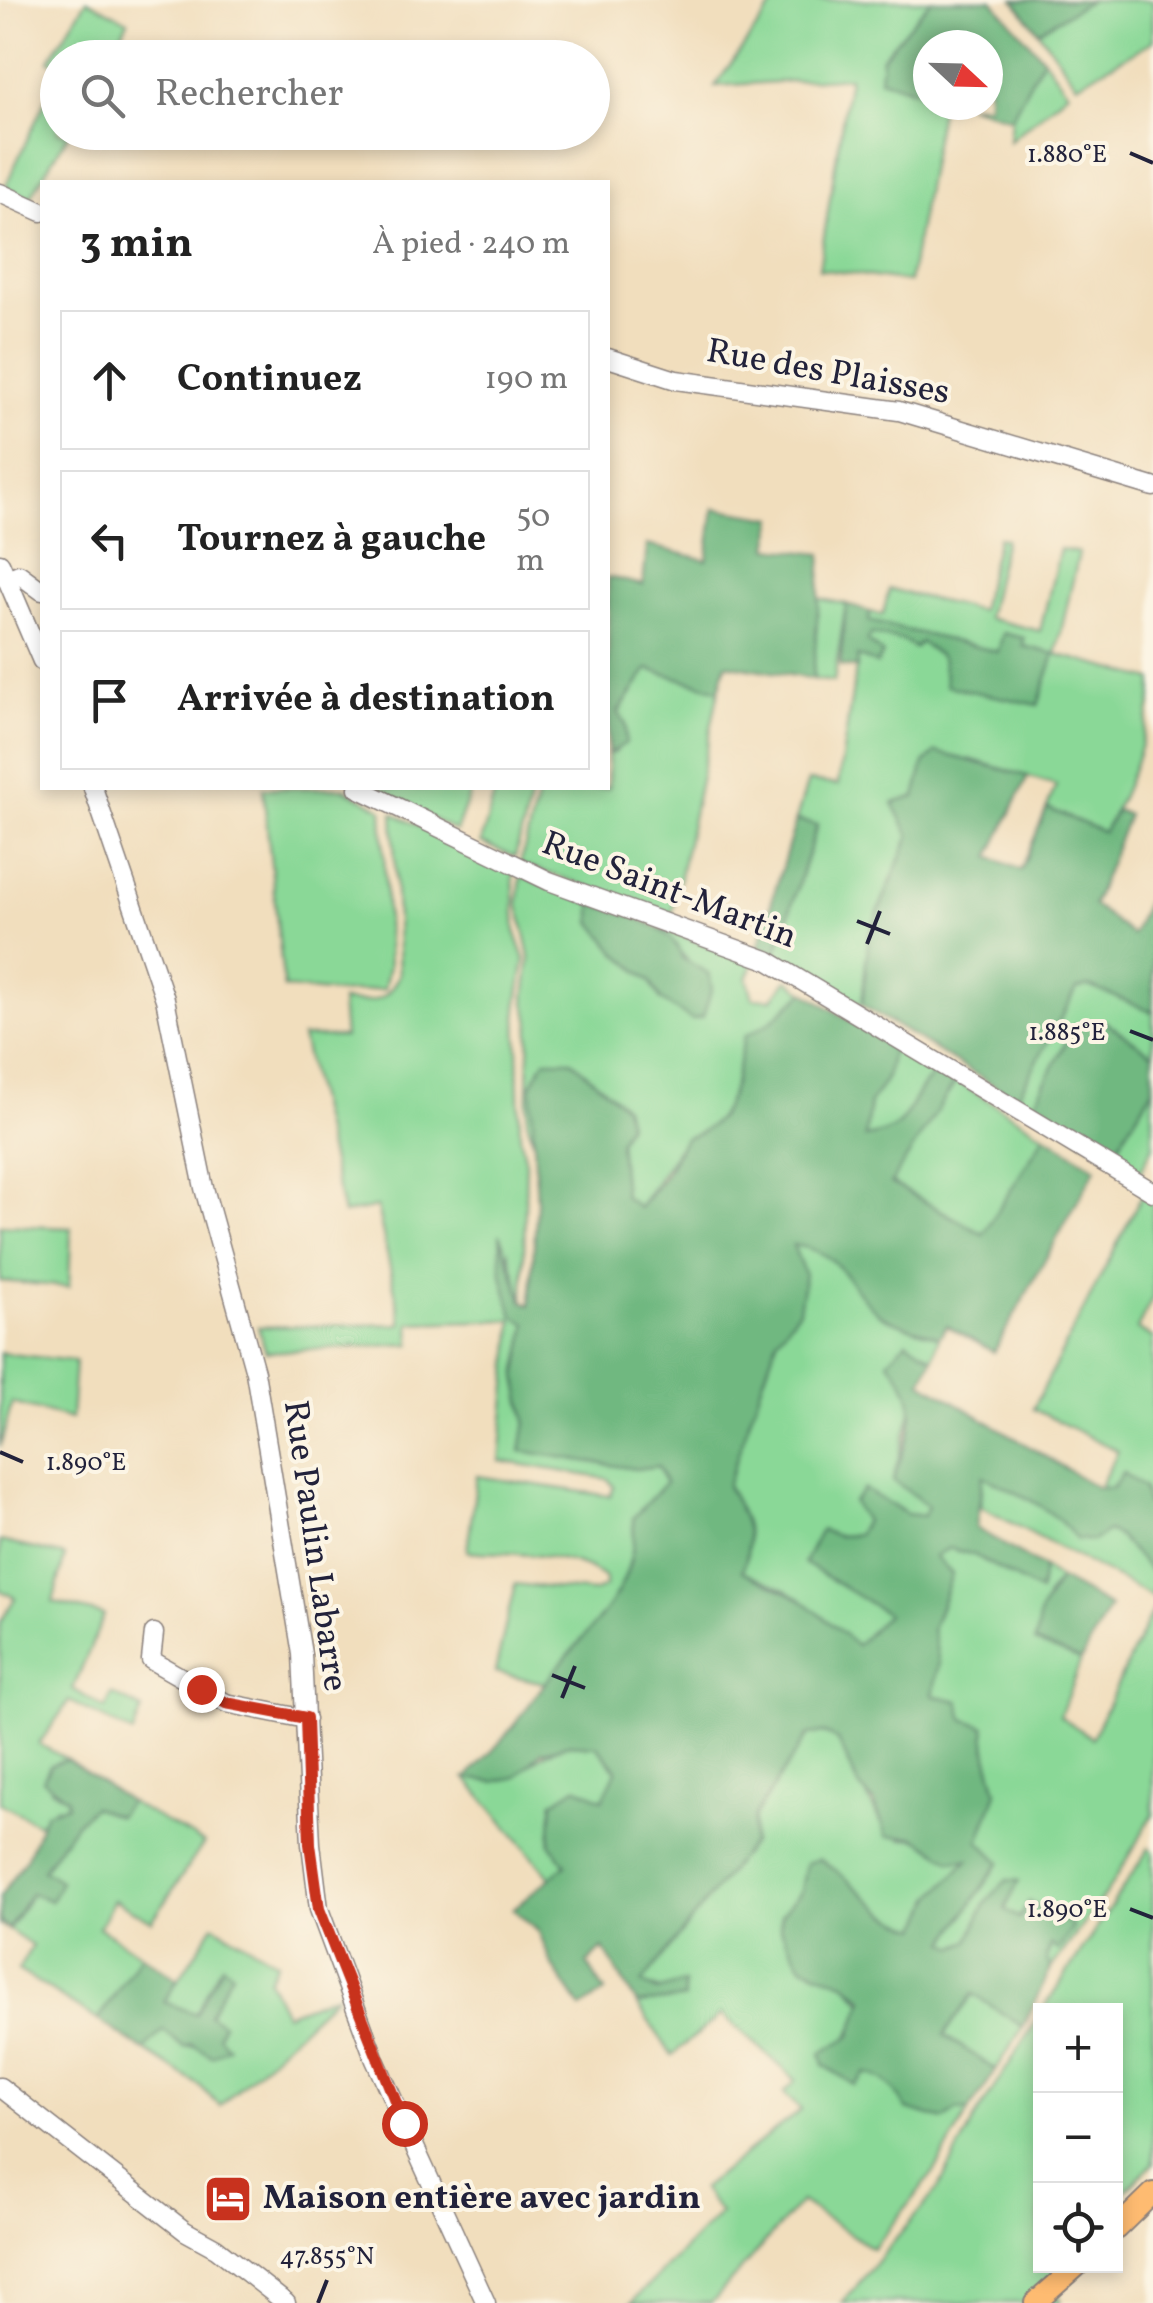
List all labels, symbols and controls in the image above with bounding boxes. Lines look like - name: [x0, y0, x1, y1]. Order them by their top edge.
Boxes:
- north arrow: [913, 30, 1003, 120]
- search box: [40, 40, 610, 150]
- icon: search: [75, 68, 130, 123]
- text: Rechercher: [155, 69, 343, 122]
- text: 1.880°E: [1027, 138, 1107, 173]
- text: 3 min: [80, 216, 193, 275]
- text: À pied · 240 m: [372, 223, 570, 267]
- street label: Rue des Plaisses: [703, 328, 953, 418]
- icon: ahead: [82, 353, 137, 408]
- text: Continuez: [177, 354, 362, 407]
- text: 190 m: [484, 358, 568, 402]
- text: 50 m: [516, 496, 550, 584]
- icon: left: [82, 513, 137, 568]
- text: Tournez à gauche: [177, 514, 486, 567]
- icon: arrive: [82, 673, 137, 728]
- text: Arrivée à destination: [177, 674, 555, 727]
- street label: Rue Saint-Martin: [535, 820, 803, 962]
- text: 1.885°E: [1028, 1016, 1106, 1051]
- street label: Rue Paulin Labarre: [270, 1397, 358, 1695]
- text: 1.890°E: [46, 1446, 126, 1481]
- route end: [179, 1667, 225, 1713]
- text: 1.890°E: [1027, 1893, 1107, 1928]
- map controls: [1033, 2003, 1123, 2273]
- button: +: [1033, 2003, 1123, 2093]
- button: −: [1033, 2093, 1123, 2183]
- route start: [382, 2101, 428, 2147]
- hotel icon: Maison entière avec jardin: [202, 2173, 254, 2225]
- place label: Maison entière avec jardin: [263, 2175, 701, 2223]
- button: locate: [1033, 2183, 1123, 2273]
- text: 47.855°N: [280, 2240, 374, 2275]

